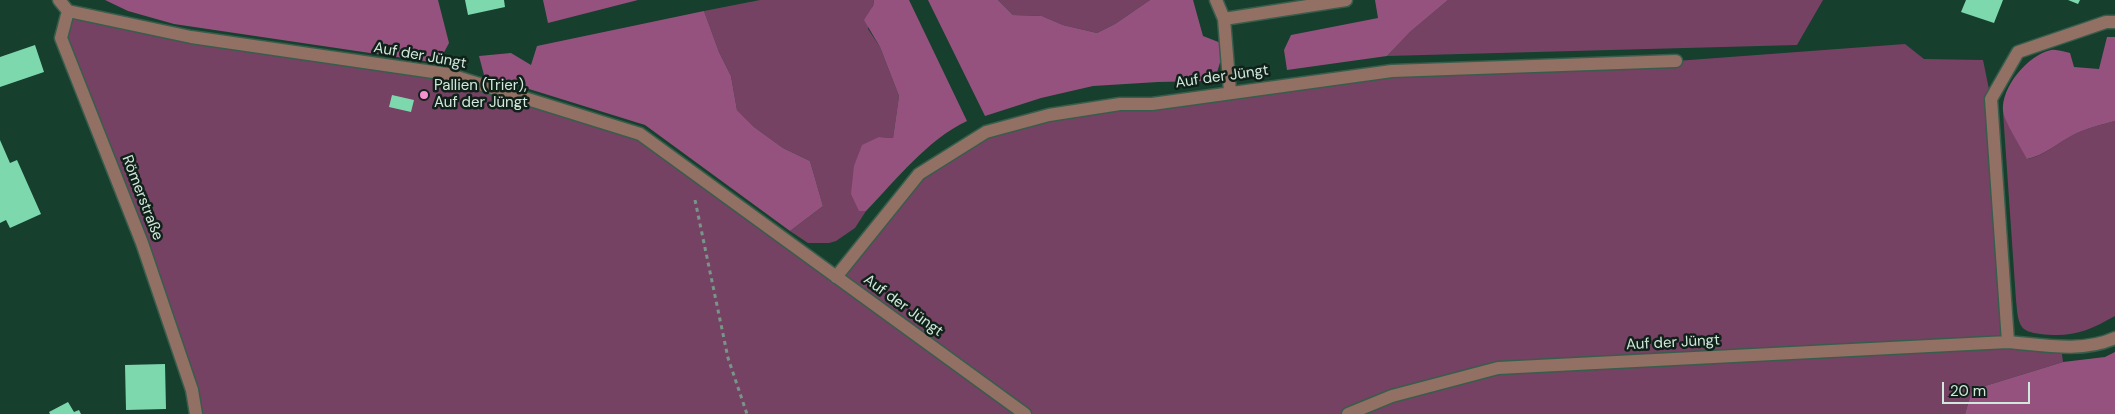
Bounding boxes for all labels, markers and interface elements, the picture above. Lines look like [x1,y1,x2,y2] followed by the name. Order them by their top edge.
[372,39,468,73] street label: Auf der Jüngt
[1174,62,1270,92] street label: Auf der Jüngt
[434,77,528,112] place label: Pallien (Trier), Auf der Jüngt
[418,89,430,101] marker: Pallien (Trier), Auf der Jüngt
[118,153,166,243] street label: Römerstraße
[860,271,946,341] street label: Auf der Jüngt
[1626,332,1720,354] street label: Auf der Jüngt
[1945,372,2032,404] scale bar
[1950,381,1986,401] text: 20 m

